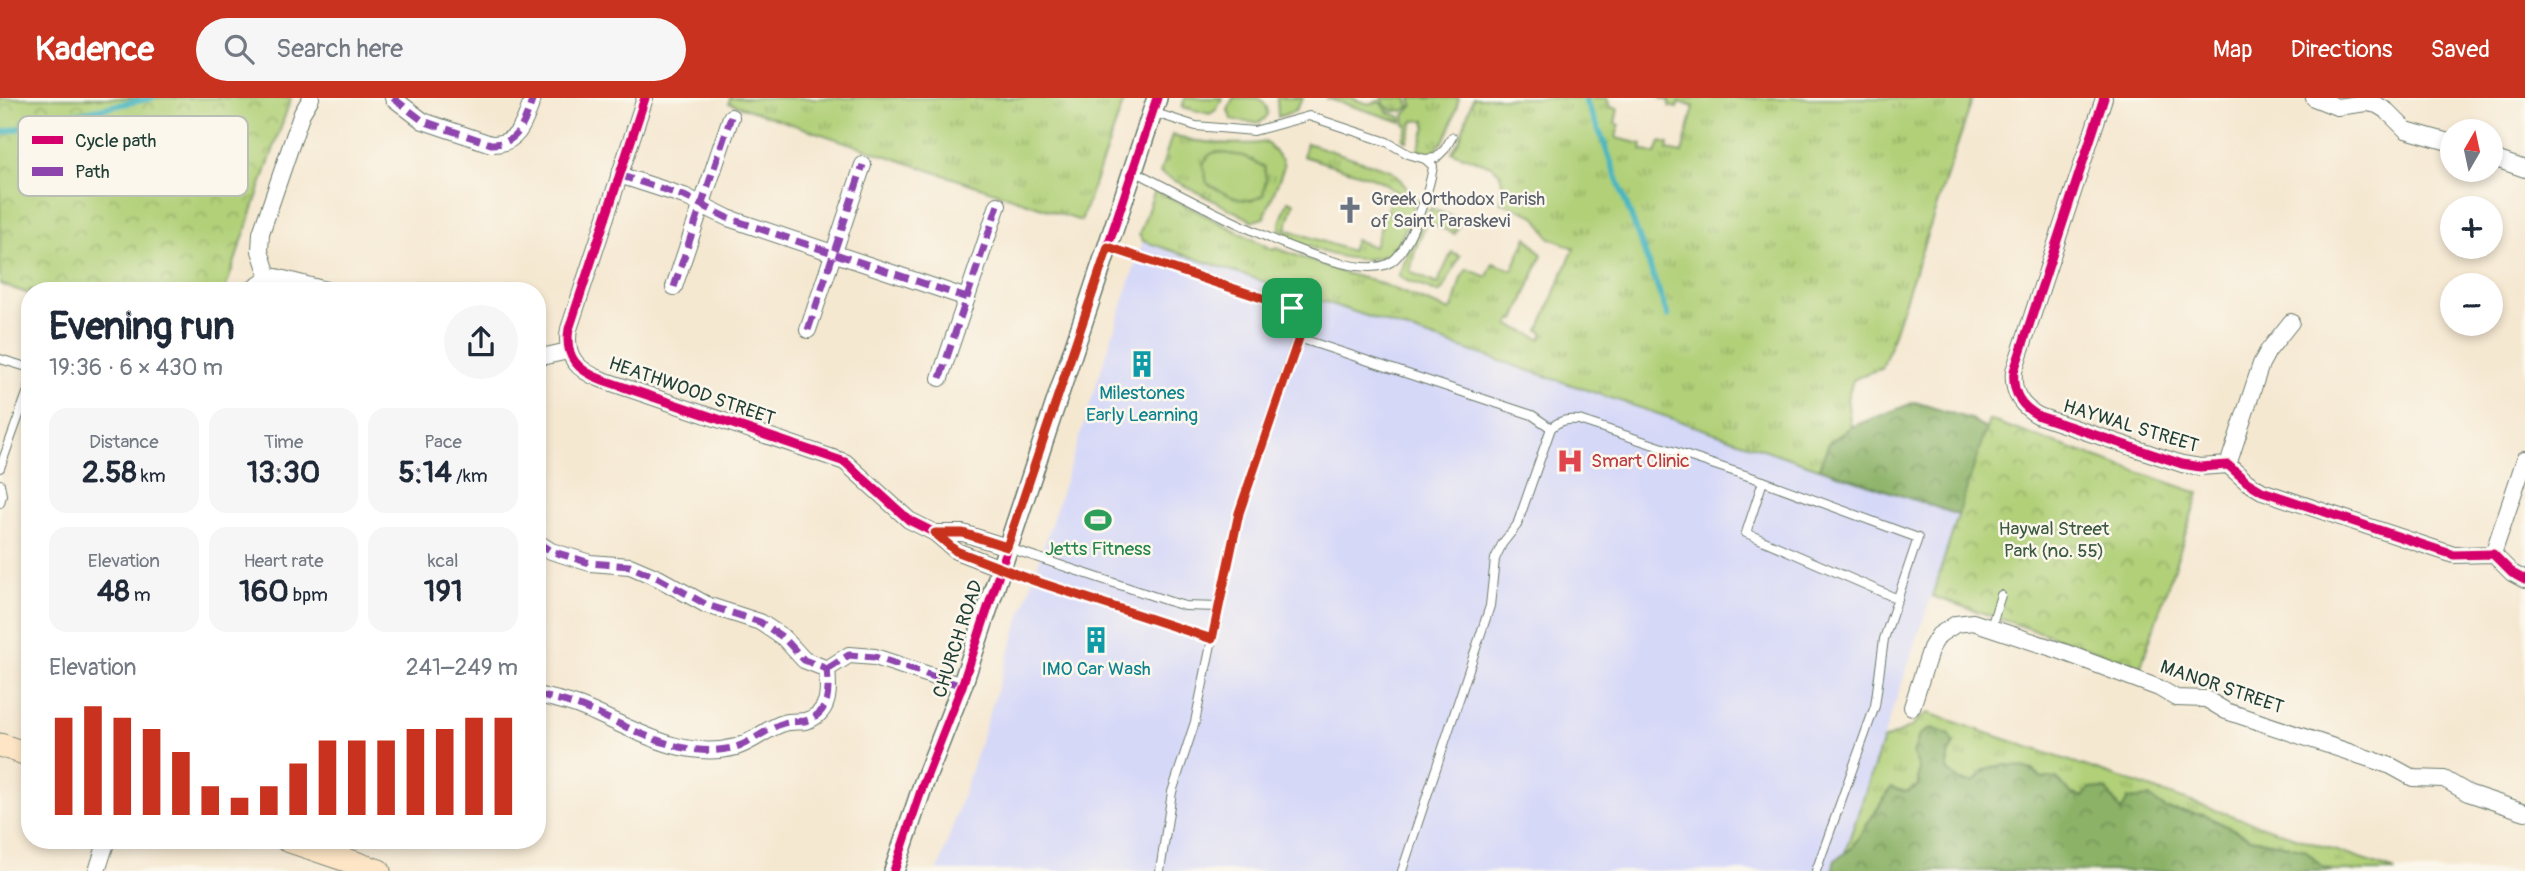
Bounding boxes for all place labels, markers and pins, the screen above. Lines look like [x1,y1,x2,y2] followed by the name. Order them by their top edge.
[1371,187,1545,233] place label: Greek Orthodox Parish of Saint Paraskevi
[1335,195,1365,225] church icon: Greek Orthodox Parish of Saint Paraskevi
[1262,278,1322,338] pin
[1127,349,1157,379] building icon: Milestones Early Learning
[1086,381,1198,427] place label: Milestones Early Learning
[1555,446,1585,476] hospital icon: Smart Clinic
[1591,449,1690,473] place label: Smart Clinic
[1083,505,1113,535] sports icon: Jetts Fitness
[1045,537,1151,561] place label: Jetts Fitness
[1081,625,1111,655] building icon: IMO Car Wash
[1041,657,1151,681] place label: IMO Car Wash

